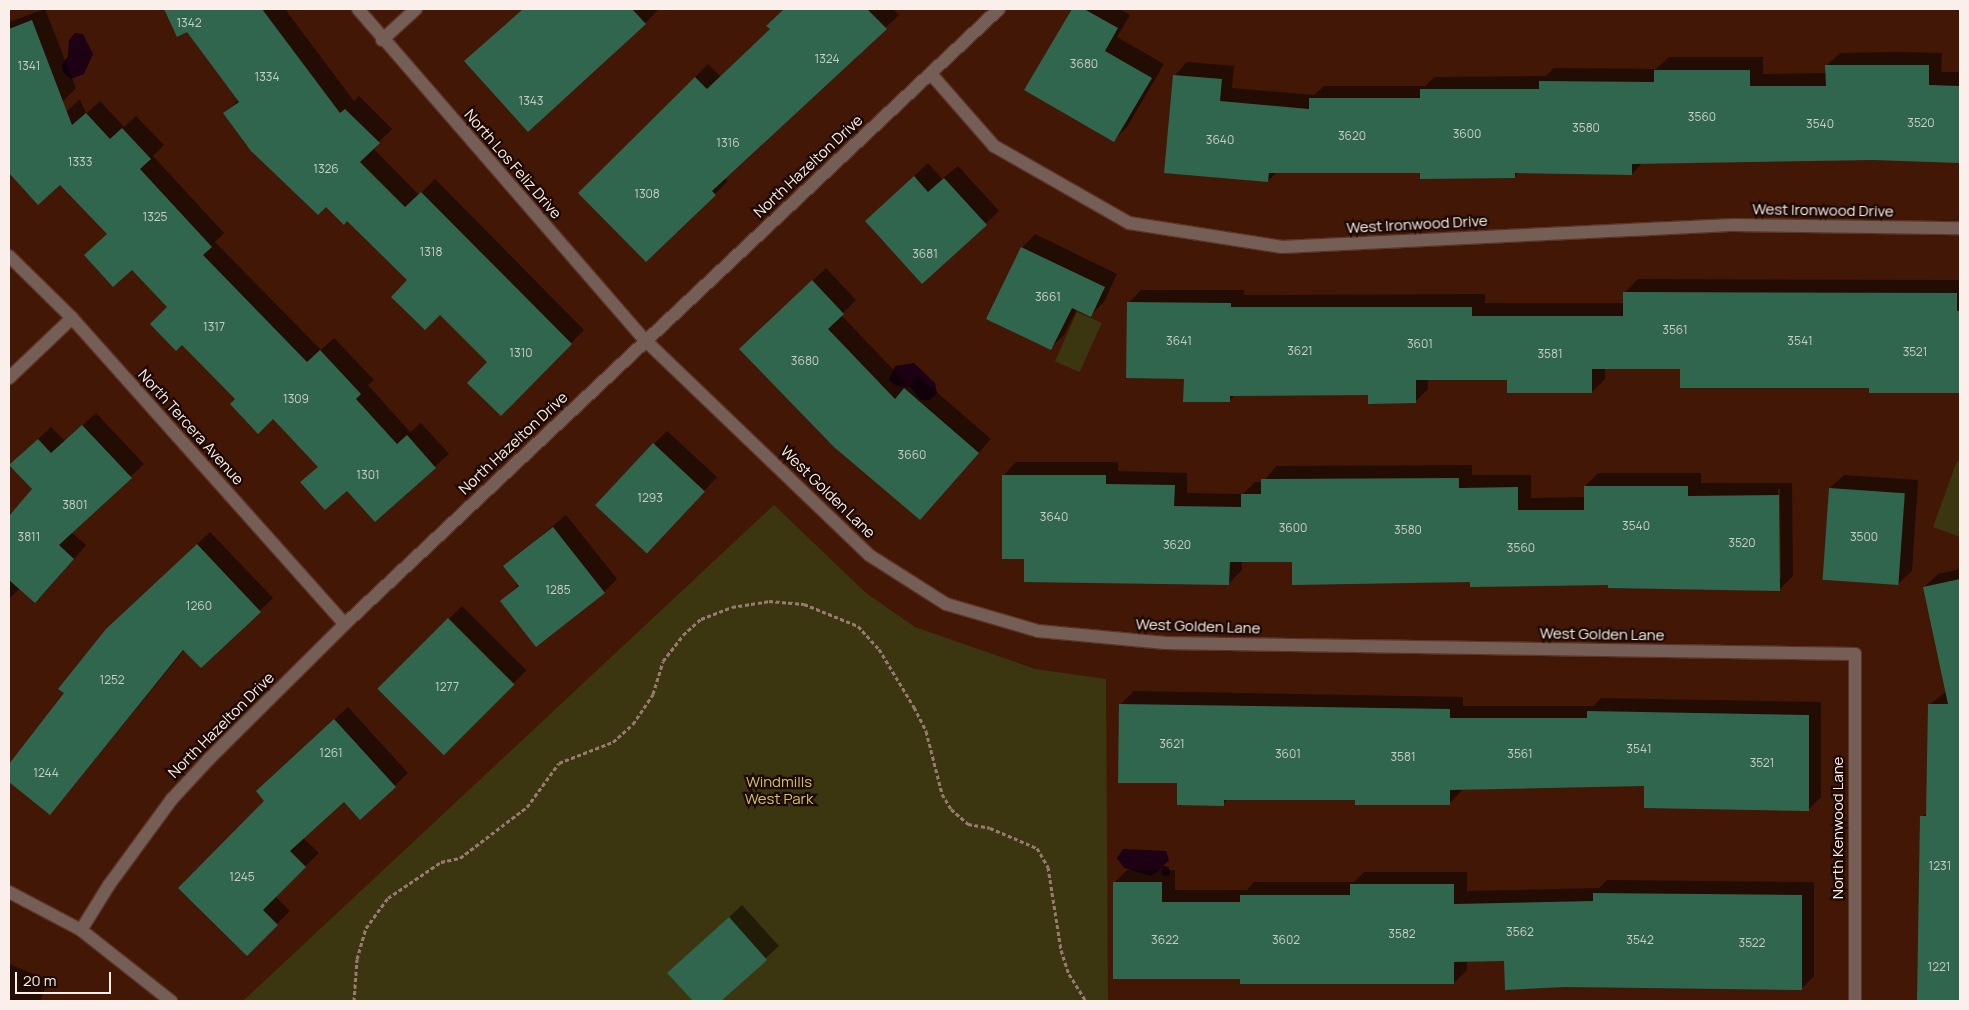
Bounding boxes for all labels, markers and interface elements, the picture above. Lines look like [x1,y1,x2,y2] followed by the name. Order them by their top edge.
[176,16,202,30] house number: 1342
[815,52,839,66] house number: 1324
[1070,57,1098,71] house number: 3680
[17,59,41,73] house number: 1341
[254,70,280,84] house number: 1334
[518,94,544,108] house number: 1343
[461,106,565,222] street label: North Los Feliz Drive
[1688,110,1716,124] house number: 3560
[750,111,866,221] street label: North Hazelton Drive
[1907,116,1935,130] house number: 3520
[1806,117,1834,131] house number: 3540
[1572,121,1600,135] house number: 3580
[1453,127,1481,141] house number: 3600
[1338,129,1366,143] house number: 3620
[1206,133,1234,147] house number: 3640
[716,136,740,150] house number: 1316
[68,155,92,169] house number: 1333
[313,162,339,176] house number: 1326
[634,187,660,201] house number: 1308
[1752,200,1894,220] street label: West Ironwood Drive
[142,210,168,224] house number: 1325
[1346,211,1488,237] street label: West Ironwood Drive
[420,245,442,259] house number: 1318
[912,247,938,261] house number: 3681
[1035,290,1061,304] house number: 3661
[203,320,225,334] house number: 1317
[1662,323,1688,337] house number: 3561
[1166,334,1192,348] house number: 3641
[1787,334,1813,348] house number: 3541
[1407,337,1433,351] house number: 3601
[1287,344,1313,358] house number: 3621
[1903,345,1927,359] house number: 3521
[509,346,533,360] house number: 1310
[1537,347,1563,361] house number: 3581
[791,354,819,368] house number: 3680
[135,366,247,488] street label: North Tercera Avenue
[455,388,571,498] street label: North Hazelton Drive
[283,392,309,406] house number: 1309
[777,442,879,542] street label: West Golden Lane
[898,448,926,462] house number: 3660
[356,468,380,482] house number: 1301
[637,491,663,505] house number: 1293
[62,498,88,512] house number: 3801
[1040,510,1068,524] house number: 3640
[1622,519,1650,533] house number: 3540
[1279,521,1307,535] house number: 3600
[1394,523,1422,537] house number: 3580
[18,530,40,544] house number: 3811
[1850,530,1878,544] house number: 3500
[1728,536,1756,550] house number: 3520
[1163,538,1191,552] house number: 3620
[1507,541,1535,555] house number: 3560
[545,583,571,597] house number: 1285
[186,599,212,613] house number: 1260
[1135,615,1261,637] street label: West Golden Lane
[1540,624,1664,644] street label: West Golden Lane
[164,668,278,782] street label: North Hazelton Drive
[100,673,124,687] house number: 1252
[435,680,459,694] house number: 1277
[1159,737,1185,751] house number: 3621
[1626,742,1652,756] house number: 3541
[319,746,343,760] house number: 1261
[1275,747,1301,761] house number: 3601
[1507,747,1533,761] house number: 3561
[1390,750,1416,764] house number: 3581
[1750,756,1774,770] house number: 3521
[1829,757,1847,899] street label: North Kenwood Lane
[33,766,59,780] house number: 1244
[745,772,813,807] park label: Windmills West Park
[1929,859,1951,873] house number: 1231
[229,870,255,884] house number: 1245
[1506,925,1534,939] house number: 3562
[1388,927,1416,941] house number: 3582
[1151,933,1179,947] house number: 3622
[1272,933,1300,947] house number: 3602
[1626,933,1654,947] house number: 3542
[1739,936,1765,950] house number: 3522
[1927,960,1951,974] house number: 1221
[18,962,114,994] scale bar
[23,970,56,991] text: 20 m

